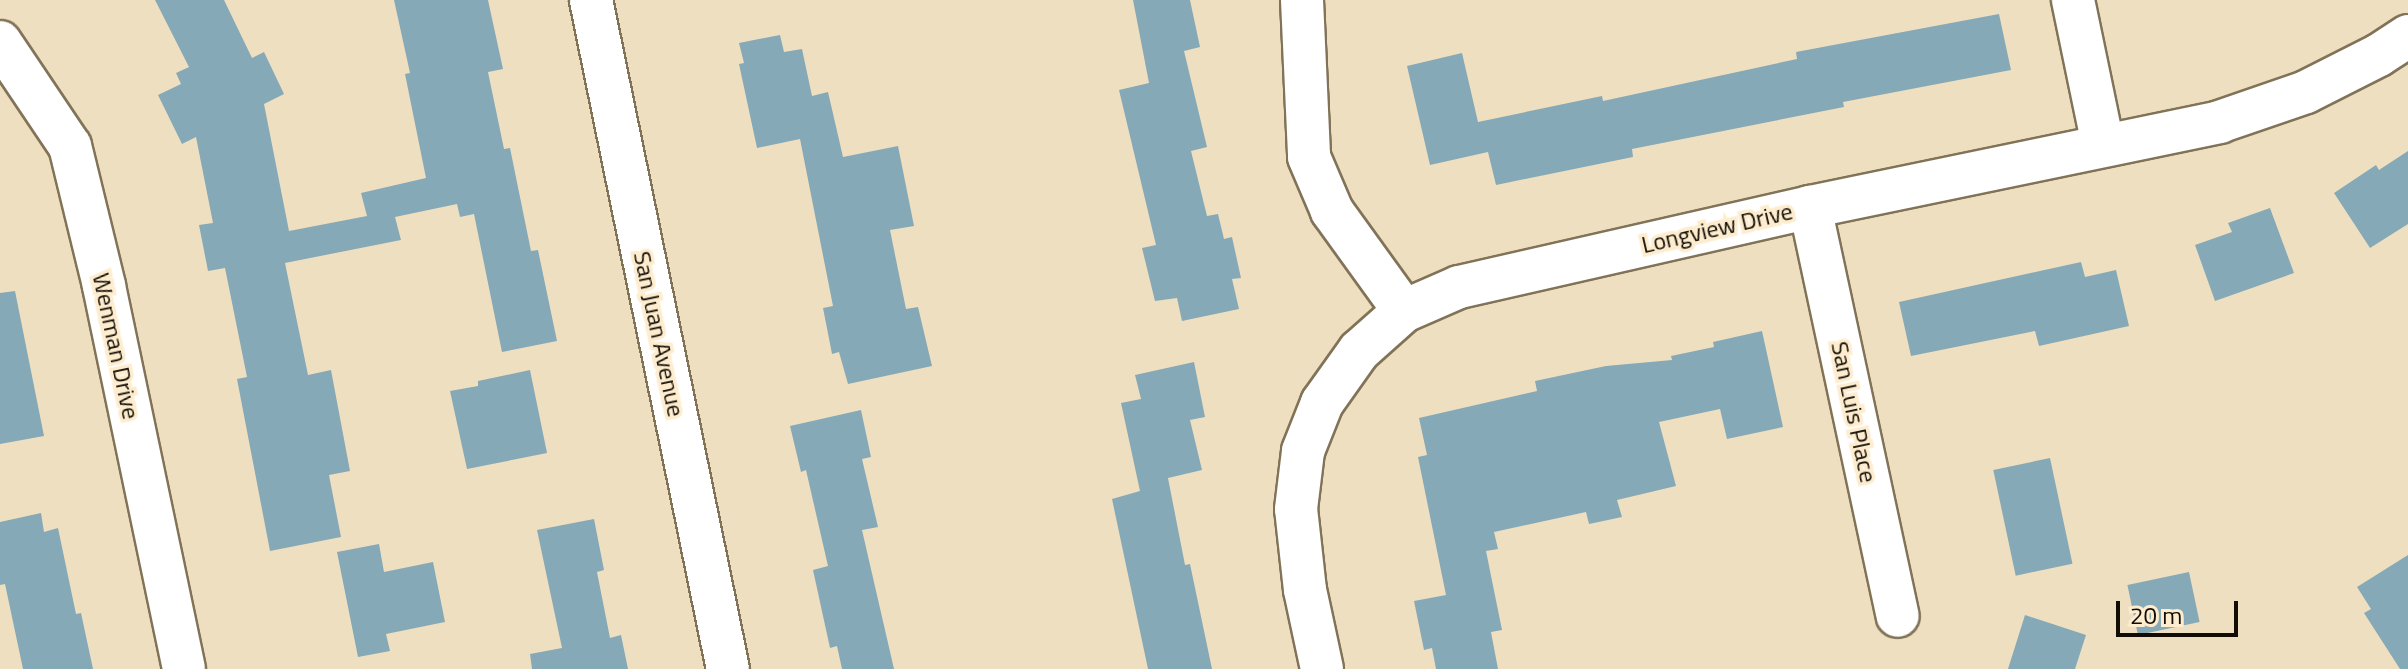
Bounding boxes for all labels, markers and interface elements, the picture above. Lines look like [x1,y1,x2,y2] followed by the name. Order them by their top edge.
[1639,197,1795,259] street label: Longview Drive
[627,249,691,419] street label: San Juan Avenue
[86,270,146,422] street label: Wenman Drive
[1825,339,1883,485] street label: San Luis Place
[2120,585,2242,635] scale bar
[2130,597,2182,633] text: 20 m

